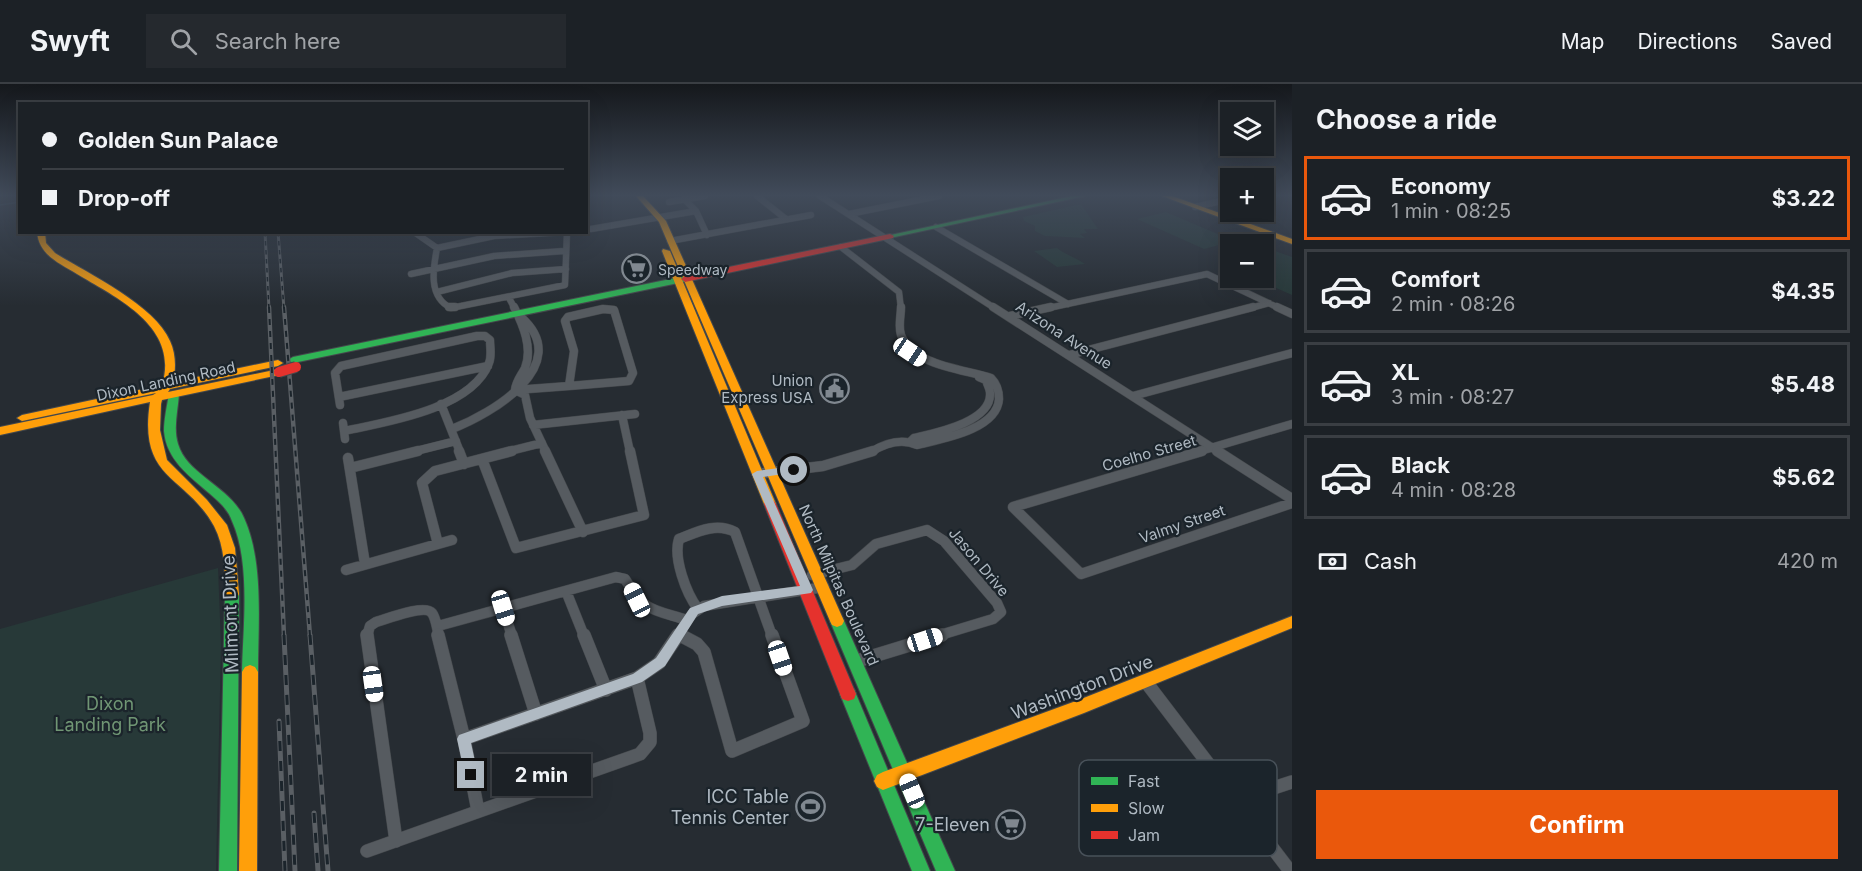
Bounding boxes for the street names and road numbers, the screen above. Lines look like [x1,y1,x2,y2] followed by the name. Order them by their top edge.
[1012,297,1116,373] street label: Arizona Avenue
[95,357,237,405] street label: Dixon Landing Road
[1100,431,1198,475] street label: Coelho Street
[1137,500,1228,548] street label: Valmy Street
[795,501,883,669] street label: North Milpitas Boulevard
[945,524,1013,600] street label: Jason Drive
[217,555,243,673] street label: Milmont Drive
[1008,650,1156,724] street label: Washington Drive

